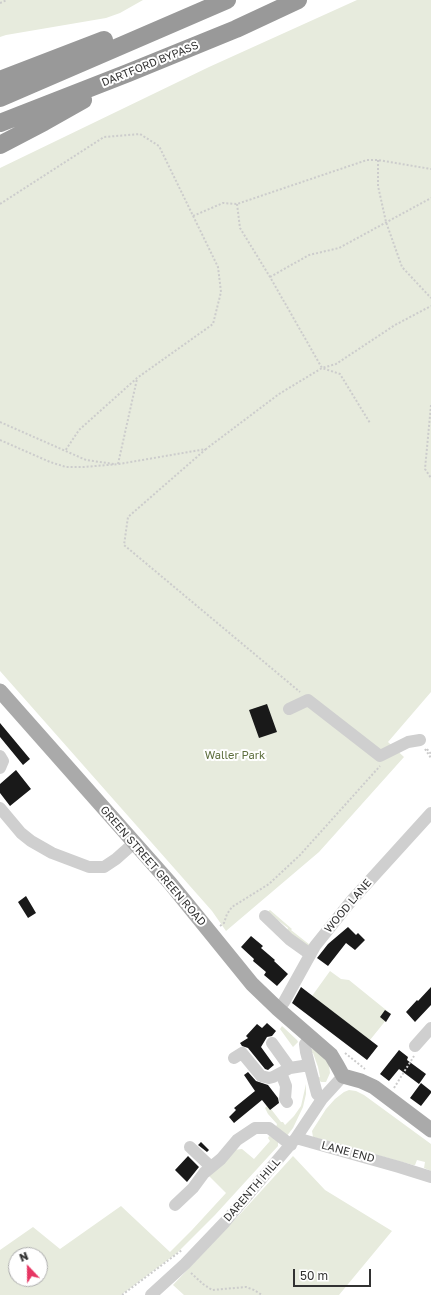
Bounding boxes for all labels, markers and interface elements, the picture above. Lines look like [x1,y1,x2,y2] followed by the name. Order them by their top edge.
[100,39,200,89] street label: DARTFORD BYPASS
[205,749,265,763] park label: Waller Park
[97,803,209,929] street label: GREEN STREET GREEN ROAD
[322,876,374,936] street label: WOOD LANE
[320,1139,376,1165] street label: LANE END
[221,1156,283,1224] street label: DARENTH HILL
[8,1247,48,1287] north arrow
[17,1249,30,1264] text: N
[295,1261,373,1287] scale bar
[300,1268,328,1283] text: 50 m

